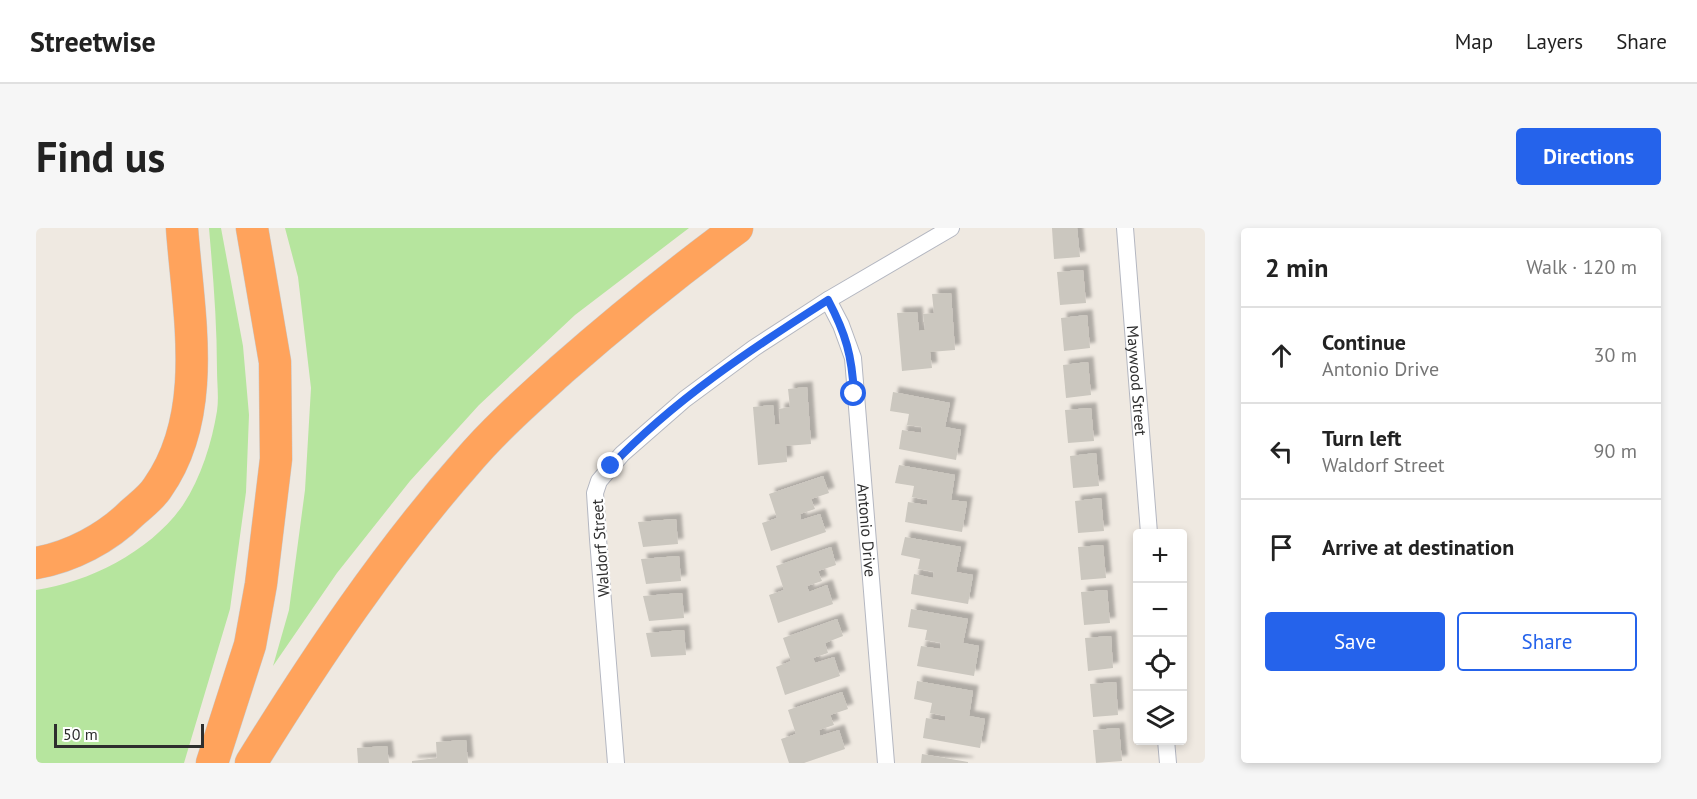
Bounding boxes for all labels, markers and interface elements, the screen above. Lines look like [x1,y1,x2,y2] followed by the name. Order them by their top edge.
[30,23,156,60] text: Streetwise
[1455,28,1493,55] text: Map
[1526,28,1583,55] text: Layers
[1616,28,1667,55] text: Share
[1516,128,1661,185] button: Directions
[36,129,165,184] text: Find us
[1265,251,1328,284] text: 2 min
[1526,254,1637,280] text: Walk · 120 m
[1123,325,1151,437] street label: Maywood Street
[1322,328,1406,356] text: Continue
[1265,339,1298,372] icon: ahead
[1594,342,1637,368] text: 30 m
[1322,356,1439,382] text: Antonio Drive
[840,380,866,406] route start
[1322,424,1402,452] text: Turn left
[1265,435,1298,468] icon: left
[1594,438,1637,464] text: 90 m
[597,452,623,478] route end
[1322,452,1445,478] text: Waldorf Street
[853,483,881,578] street label: Antonio Drive
[587,498,613,598] street label: Waldorf Street
[1133,529,1187,745] map controls
[1133,529,1187,583] button: +
[1265,531,1298,564] icon: arrive
[1322,533,1514,561] text: Arrive at destination
[1133,583,1187,637] button: −
[1265,612,1445,671] button: Save
[1457,612,1637,671] button: Share
[1133,637,1187,691] button: locate
[1133,691,1187,745] button: layers
[54,721,204,748] scale bar
[63,724,98,744] text: 50 m

